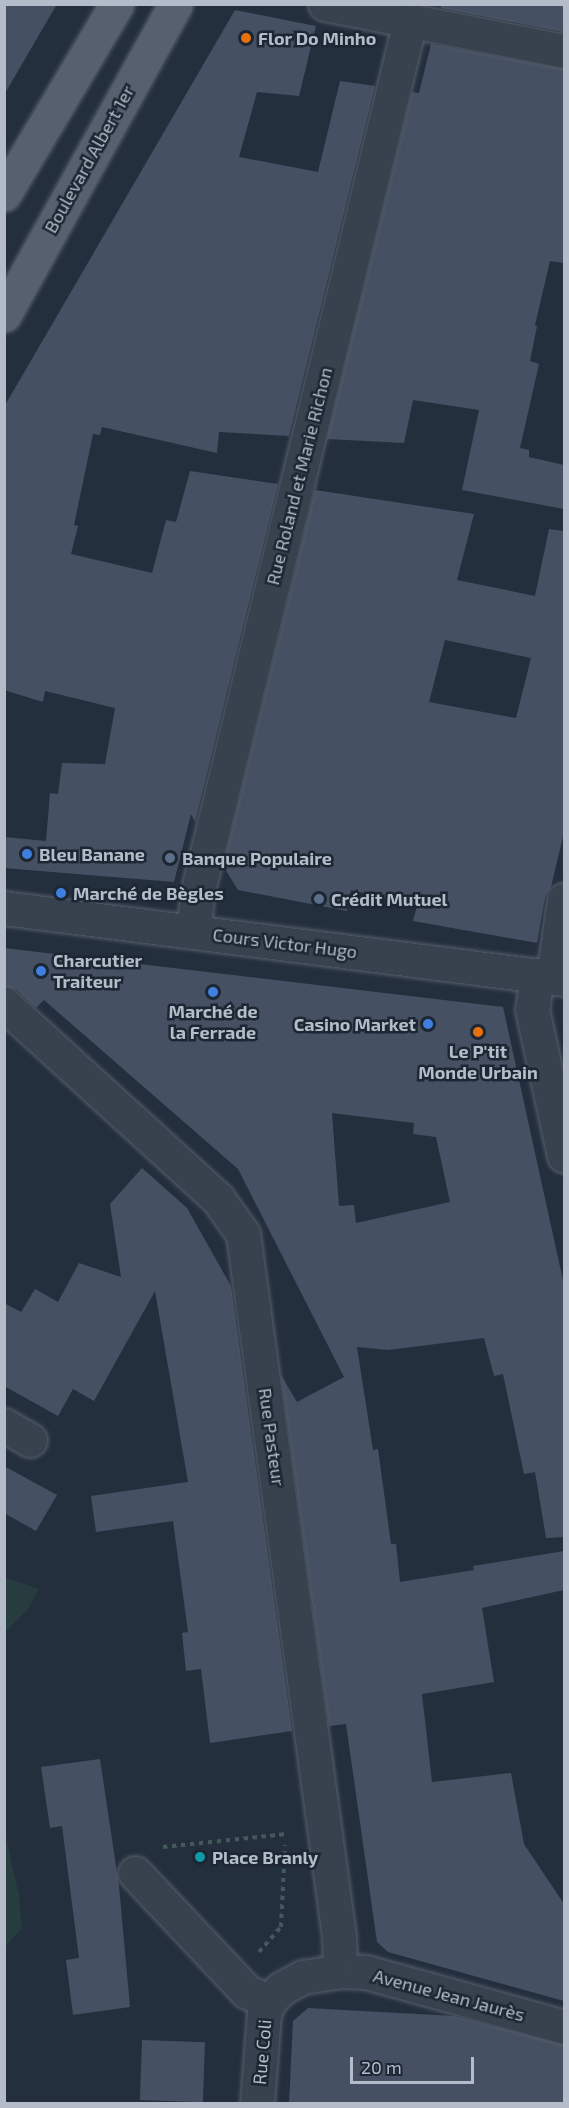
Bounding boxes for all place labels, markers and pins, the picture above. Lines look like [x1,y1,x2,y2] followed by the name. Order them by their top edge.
[258,27,377,49] place label: Flor Do Minho
[239,31,253,45] marker: Flor Do Minho
[39,843,145,865] place label: Bleu Banane
[20,847,34,861] marker: Bleu Banane
[182,847,332,869] place label: Banque Populaire
[163,851,177,865] marker: Banque Populaire
[73,882,224,904] place label: Marché de Bègles
[54,886,68,900] marker: Marché de Bègles
[331,888,448,910] place label: Crédit Mutuel
[312,892,326,906] marker: Crédit Mutuel
[53,950,142,992] place label: Charcutier Traiteur
[34,964,48,978] marker: Charcutier Traiteur
[206,985,220,999] marker: Marché de la Ferrade
[168,1001,258,1044] place label: Marché de la Ferrade
[294,1013,416,1035] place label: Casino Market
[421,1017,435,1031] marker: Casino Market
[471,1025,485,1039] marker: Le P'tit Monde Urbain
[418,1041,538,1084] place label: Le P'tit Monde Urbain
[212,1846,318,1868] place label: Place Branly
[193,1850,207,1864] marker: Place Branly

